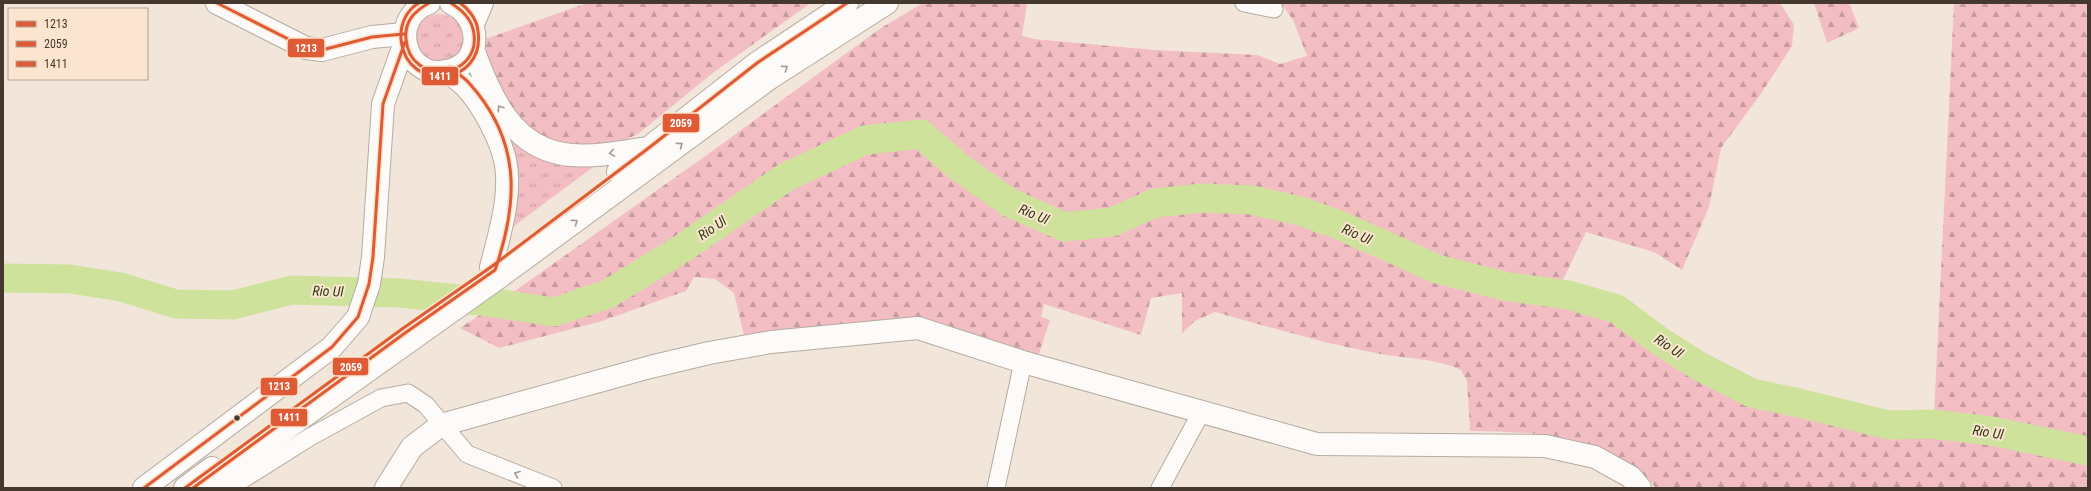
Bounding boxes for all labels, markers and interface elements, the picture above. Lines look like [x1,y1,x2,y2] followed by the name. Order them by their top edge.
[8,8,148,80] legend
[44,17,68,31] text: 1213
[44,37,68,51] text: 2059
[287,38,325,58] line badge: 1213
[295,42,318,55] text: 1213
[44,57,68,71] text: 1411
[421,66,459,86] line badge: 1411
[780,66,787,73] one-way arrow
[429,70,451,83] text: 1411
[497,105,504,112] one-way arrow
[662,113,700,133] line badge: 2059
[670,117,692,130] text: 2059
[675,143,682,150] one-way arrow
[609,148,615,157] one-way arrow
[1017,201,1052,228] water label: Rio Ul
[695,212,730,243] water label: Rio Ul
[571,219,578,227] one-way arrow
[1340,220,1375,248] water label: Rio Ul
[312,282,345,300] water label: Rio Ul
[1652,331,1687,362] water label: Rio Ul
[332,357,369,376] line badge: 2059
[340,361,362,374] text: 2059
[260,377,298,396] line badge: 1213
[268,380,291,393] text: 1213
[270,408,308,427] line badge: 1411
[278,411,300,424] text: 1411
[232,413,242,423] unlabelled marker
[1971,422,2005,442] water label: Rio Ul
[513,470,520,478] one-way arrow

